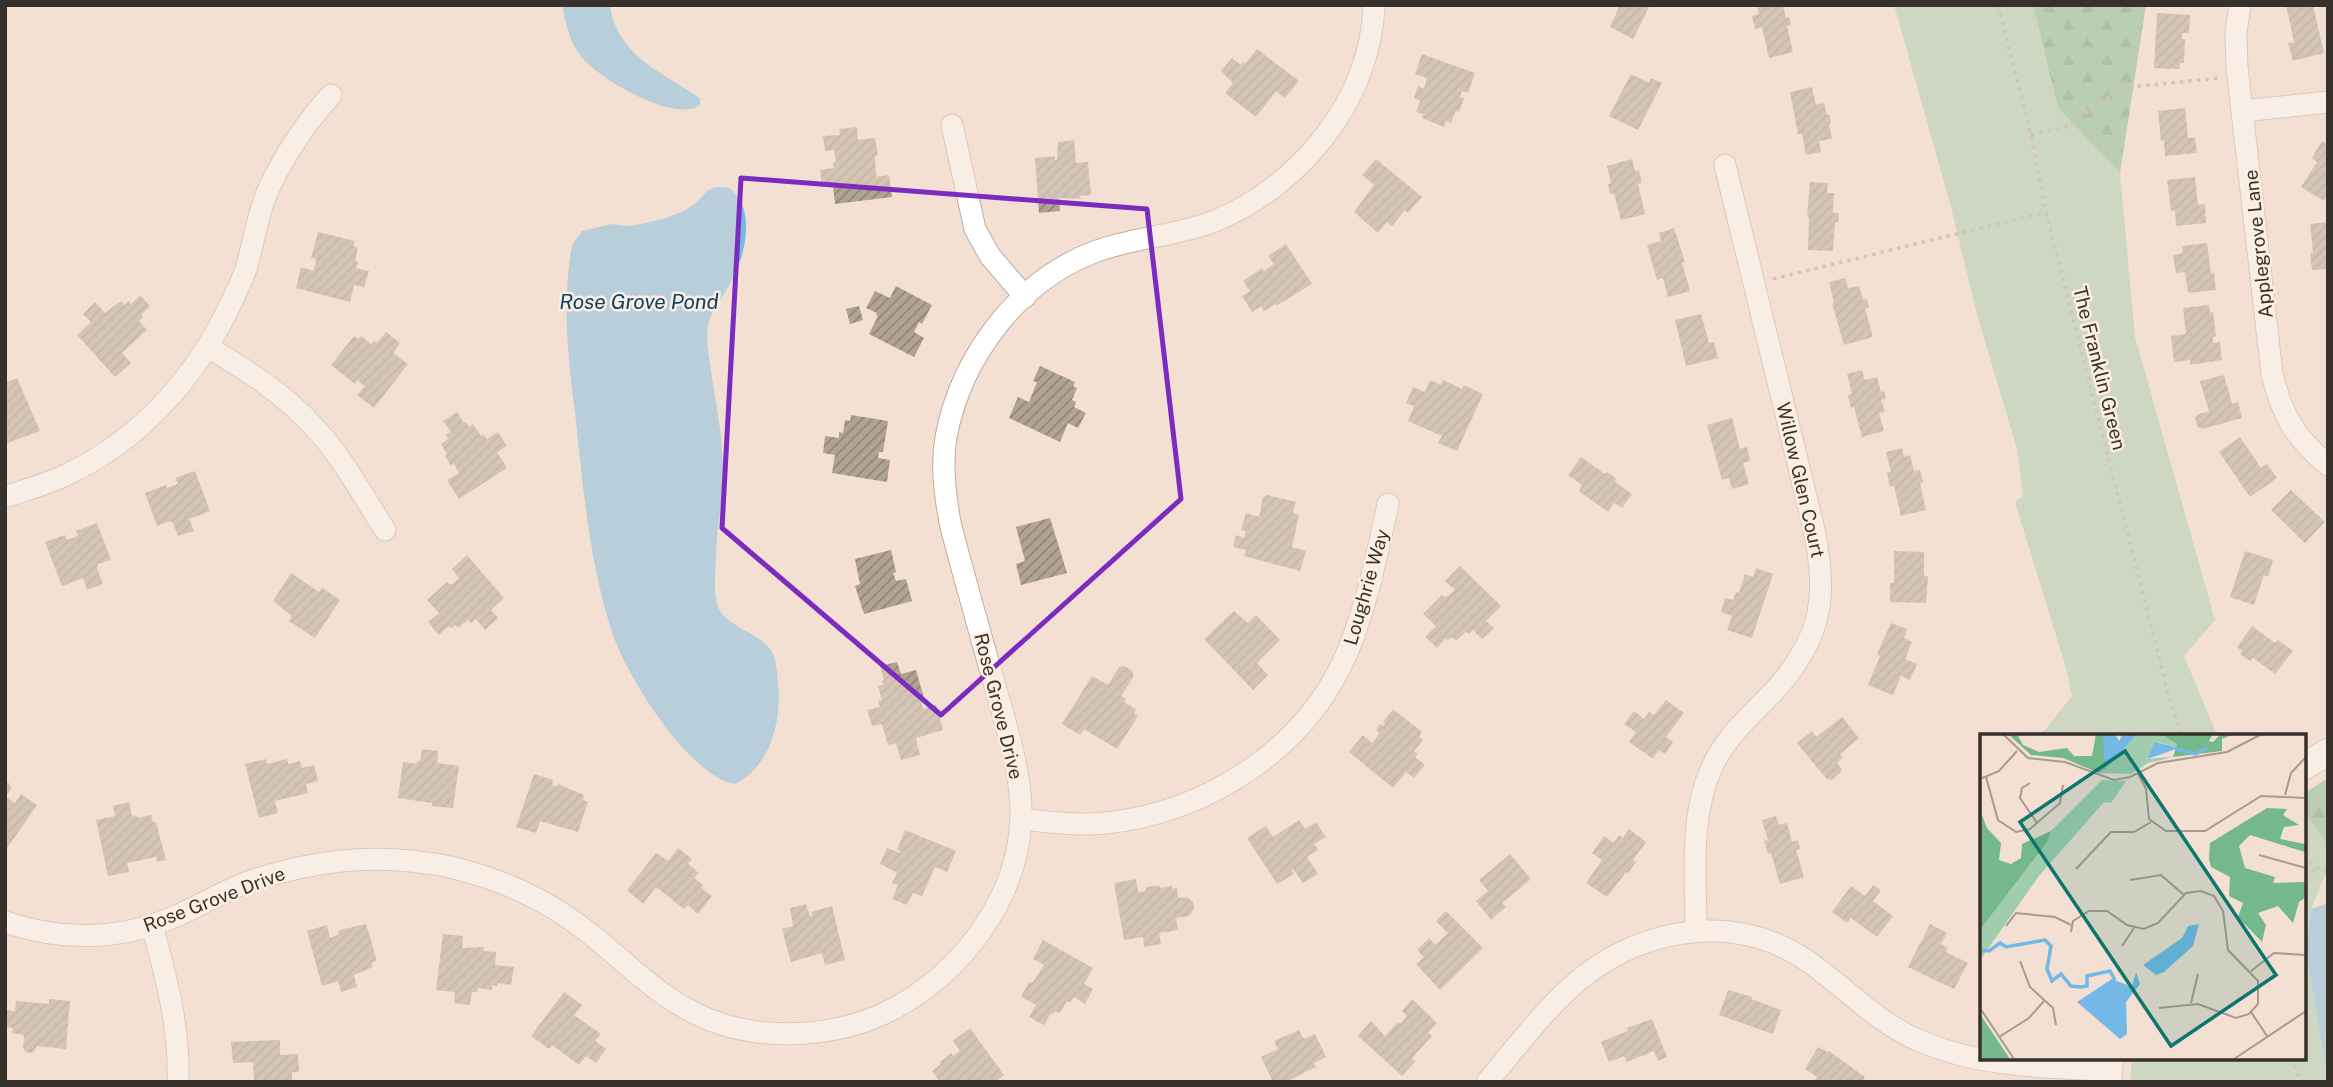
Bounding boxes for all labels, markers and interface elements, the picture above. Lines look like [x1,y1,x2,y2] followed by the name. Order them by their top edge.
[2239,169,2277,319] street label: Applegrove Lane
[2069,284,2131,452] street label: The Franklin Green
[559,289,719,314] water label: Rose Grove Pond
[1772,400,1830,560] street label: Willow Glen Court
[1339,526,1393,648] street label: Loughrie Way
[970,631,1028,781] street label: Rose Grove Drive
[1980,734,2305,1059] inset map
[140,862,288,936] street label: Rose Grove Drive

